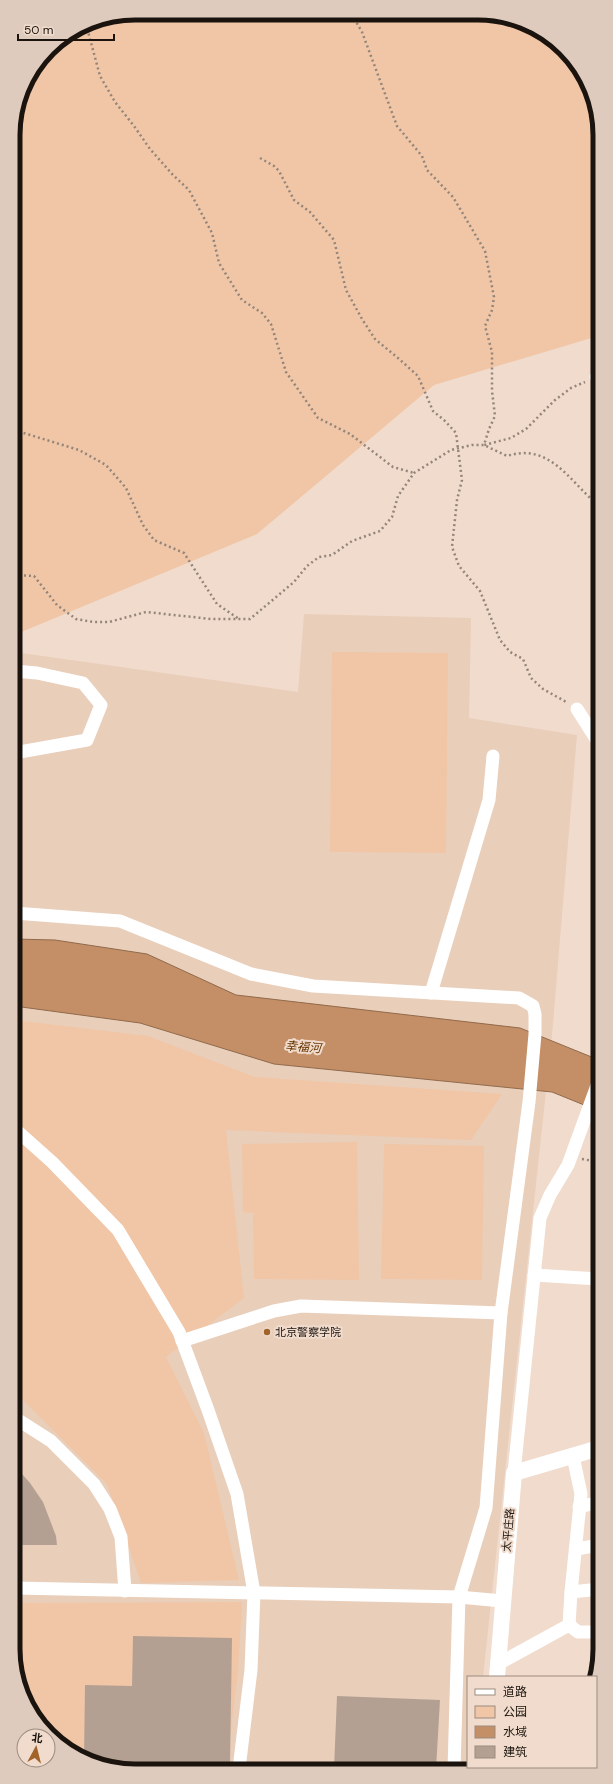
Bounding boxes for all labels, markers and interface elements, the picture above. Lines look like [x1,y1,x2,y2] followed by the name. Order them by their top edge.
[18,16,114,42] scale bar
[24,22,53,38] text: 50 m
[284,1037,324,1057] water label: 幸福河
[275,1325,341,1339] place label: 北京警察学院
[262,1327,272,1337] marker: 北京警察学院
[499,1507,517,1553] street label: 太平庄路
[467,1676,597,1768] legend
[503,1684,527,1700] text: 道路
[503,1704,527,1720] text: 公园
[503,1724,527,1740] text: 水域
[16,1728,56,1768] north arrow
[31,1730,44,1746] text: 北
[503,1744,527,1760] text: 建筑

